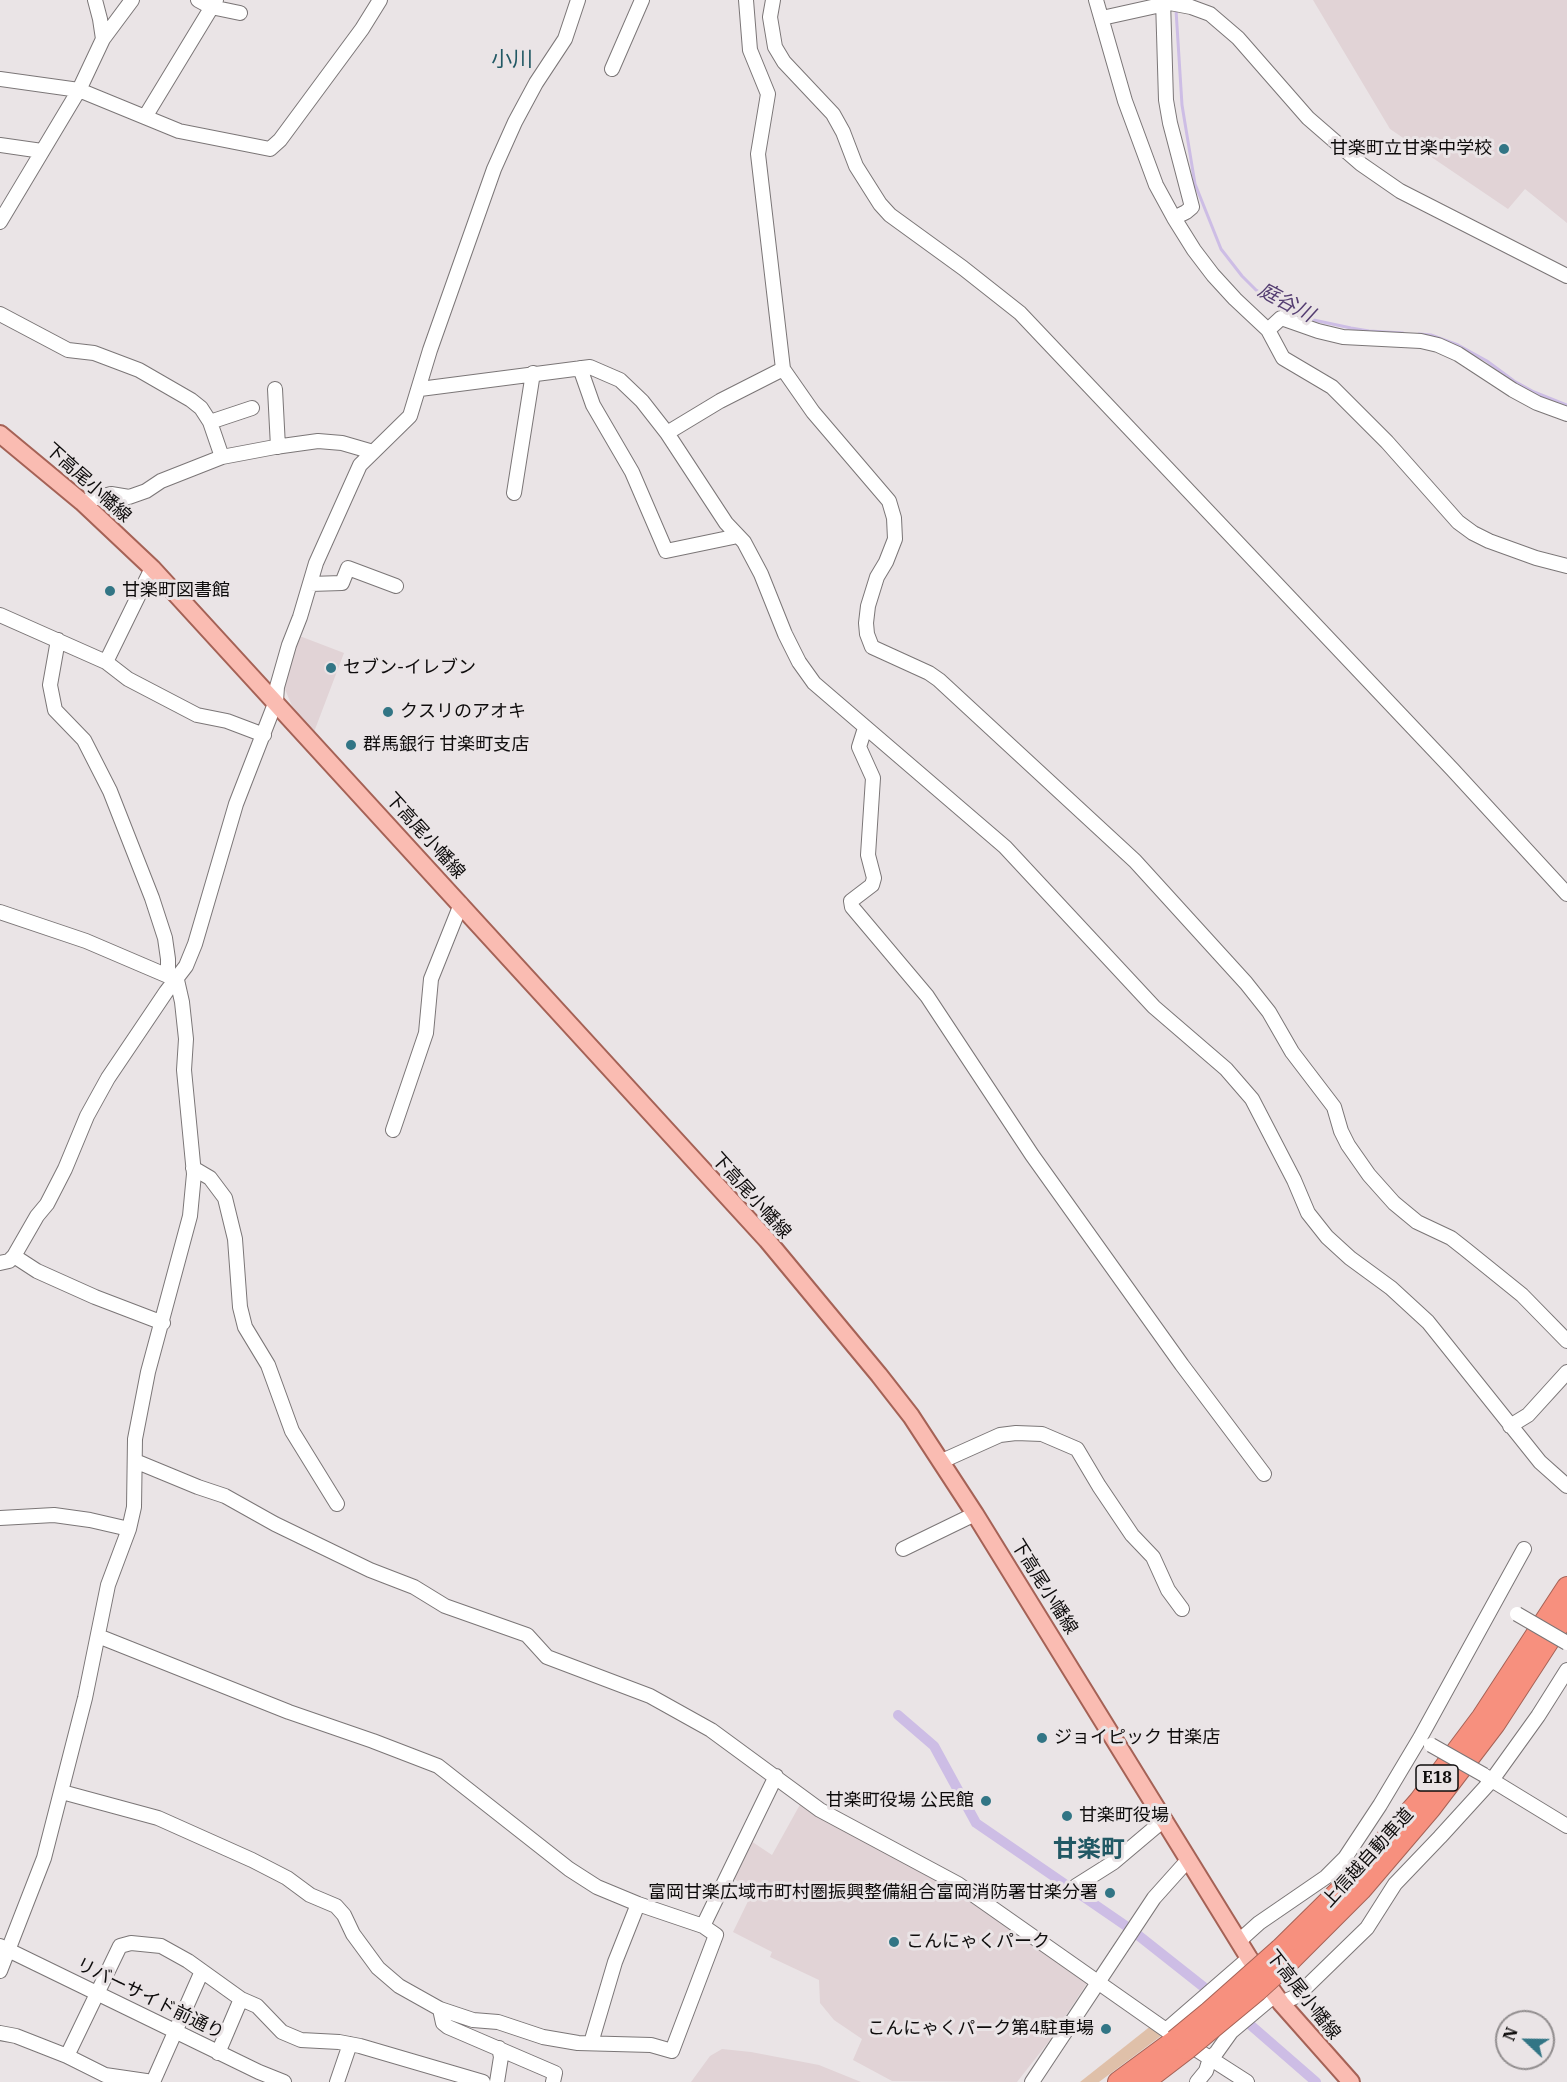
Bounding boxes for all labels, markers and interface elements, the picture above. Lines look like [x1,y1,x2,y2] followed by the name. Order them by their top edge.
[491,47,533,73] district label: 小川
[1330,138,1492,160] place label: 甘楽町立甘楽中学校
[1497,142,1511,156] marker: 甘楽町立甘楽中学校
[1254,278,1318,328] water label: 庭谷川
[41,439,135,527] street label: 下高尾小幡線
[122,580,230,602] place label: 甘楽町図書館
[103,584,117,598] marker: 甘楽町図書館
[343,657,476,679] place label: セブン-イレブン
[324,661,338,675] marker: セブン-イレブン
[400,701,526,723] place label: クスリのアオキ
[381,705,395,719] marker: クスリのアオキ
[363,734,529,756] place label: 群馬銀行 甘楽町支店
[344,738,358,752] marker: 群馬銀行 甘楽町支店
[381,789,469,883] street label: 下高尾小幡線
[707,1149,795,1243] street label: 下高尾小幡線
[1006,1535,1082,1639] street label: 下高尾小幡線
[1054,1727,1220,1749] place label: ジョイピック 甘楽店
[1035,1731,1049,1745] marker: ジョイピック 甘楽店
[1416,1765,1458,1791] road number: E18
[826,1790,974,1812] place label: 甘楽町役場 公民館
[979,1794,993,1808] marker: 甘楽町役場 公民館
[1318,1804,1418,1912] street label: 上信越自動車道
[1079,1805,1169,1827] place label: 甘楽町役場
[1060,1809,1074,1823] marker: 甘楽町役場
[1053,1836,1125,1864] district label: 甘楽町
[648,1882,1098,1904] place label: 富岡甘楽広域市町村圏振興整備組合富岡消防署甘楽分署
[1103,1886,1117,1900] marker: 富岡甘楽広域市町村圏振興整備組合富岡消防署甘楽分署
[906,1931,1050,1953] place label: こんにゃくパーク
[887,1935,901,1949] marker: こんにゃくパーク
[1261,1946,1345,2044] street label: 下高尾小幡線
[72,1954,228,2044] street label: リバーサイド前通り
[1495,2010,1555,2070] north arrow
[867,2018,1094,2040] place label: こんにゃくパーク第4駐車場
[1099,2022,1113,2036] marker: こんにゃくパーク第4駐車場
[1499,2024,1522,2044] text: N

